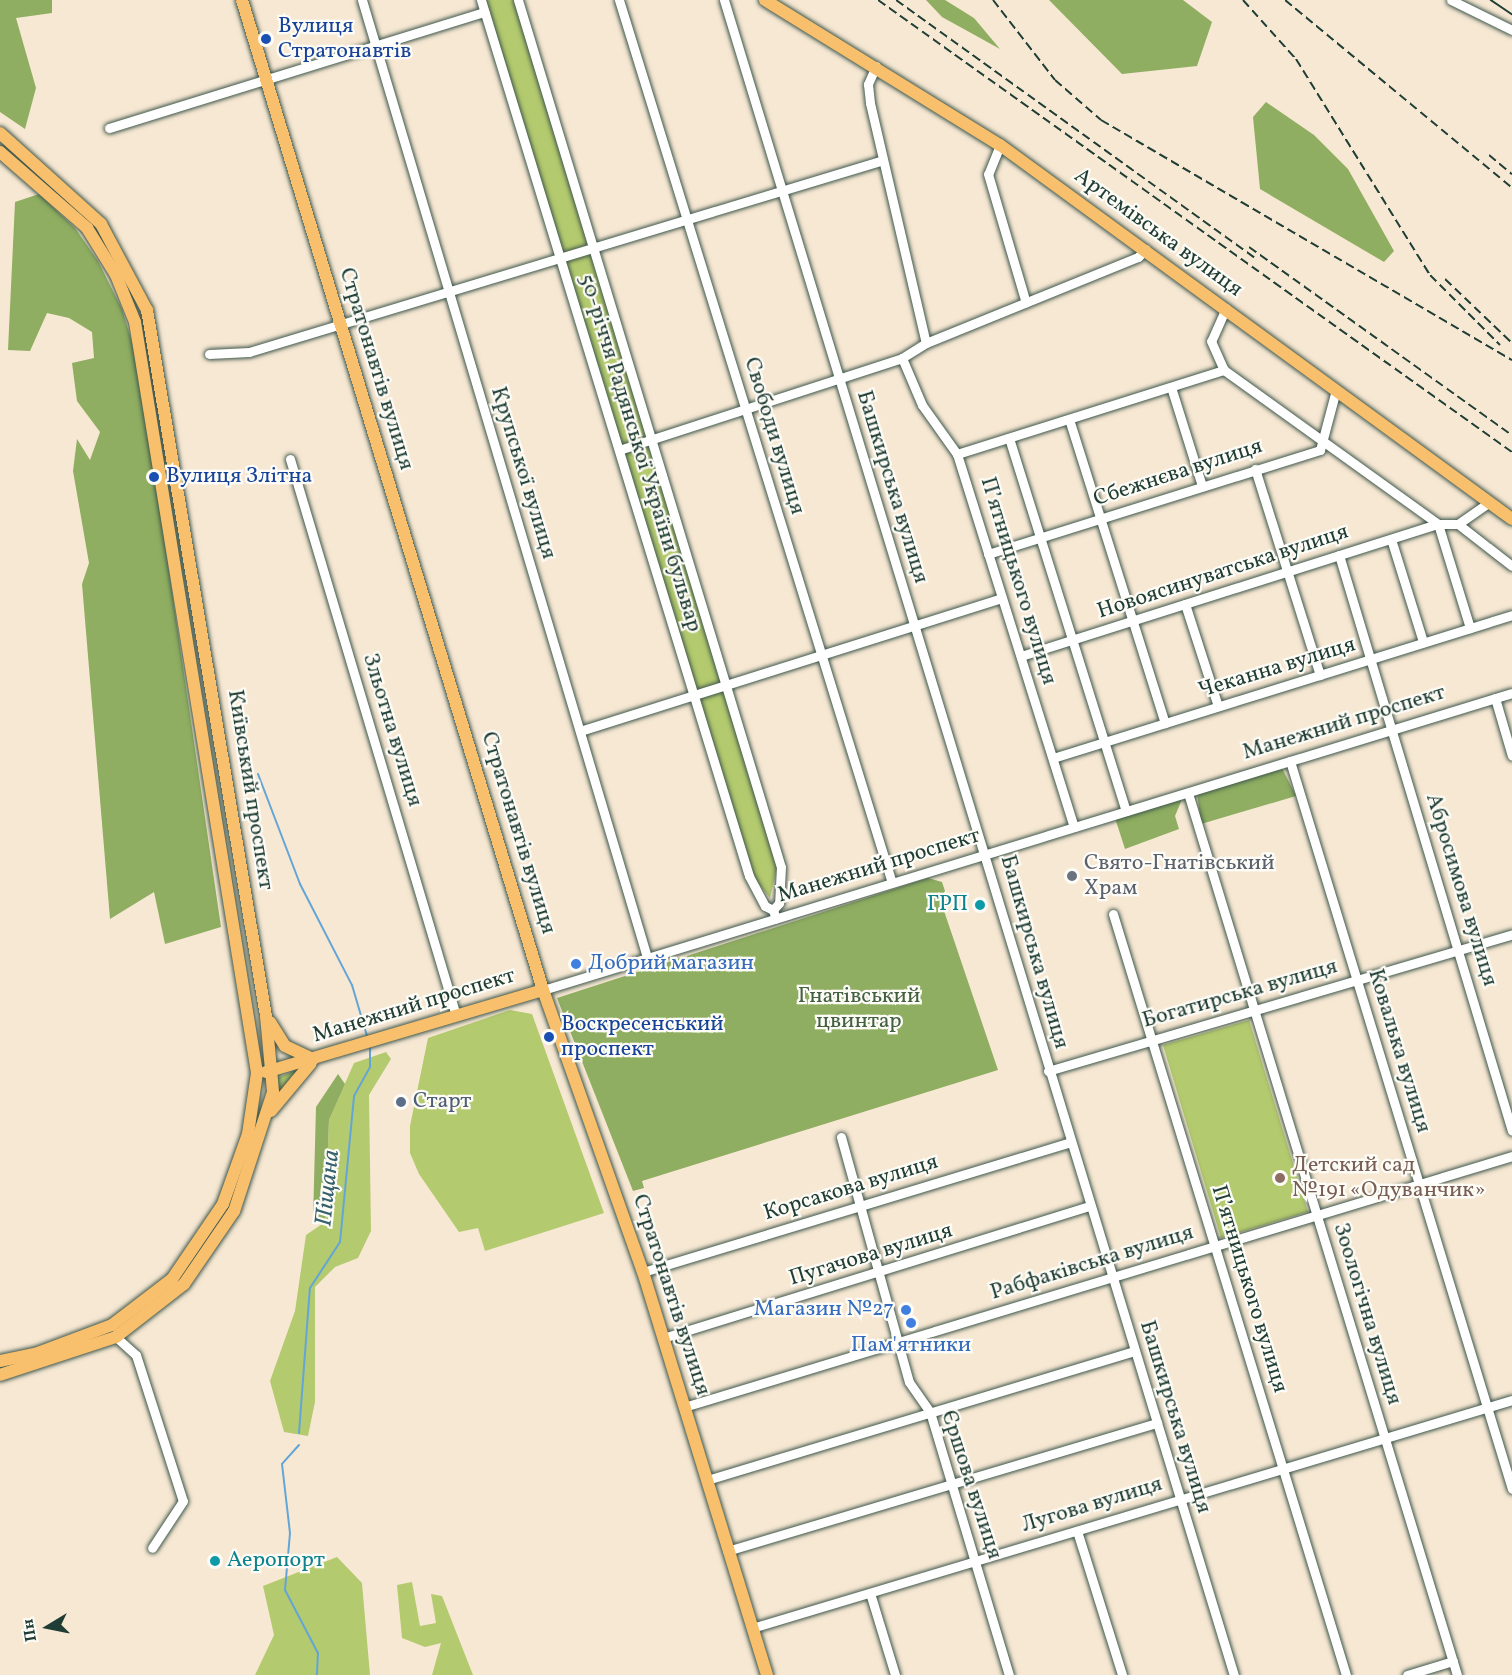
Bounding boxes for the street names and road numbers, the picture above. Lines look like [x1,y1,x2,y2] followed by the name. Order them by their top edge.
[1069,163,1247,303] street label: Артемівська вулиця
[333,265,419,473] street label: Стратонавтів вулиця
[573,271,707,635] street label: 50-річчя Радянської України бульвар
[738,354,810,518] street label: Свободи вулиця
[484,384,562,562] street label: Крупської вулиця
[850,387,934,587] street label: Башкирська вулиця
[1090,433,1266,513] street label: Сбежнєва вулиця
[974,474,1062,688] street label: П’ятницького вулиця
[1094,519,1352,625] street label: Новоясинуватська вулиця
[1195,632,1359,704] street label: Чеканна вулиця
[356,650,428,810] street label: Зльотна вулиця
[1240,680,1448,766] street label: Манежний проспект
[221,688,279,892] street label: Київський проспект
[475,729,561,937] street label: Стратонавтів вулиця
[1419,791,1503,989] street label: Абросимова вулиця
[775,823,983,909] street label: Манежний проспект
[994,852,1074,1052] street label: Башкирська вулиця
[1140,954,1340,1034] street label: Богатирська вулиця
[310,963,518,1049] street label: Манежний проспект
[1362,966,1436,1136] street label: Ковалька вулиця
[761,1149,941,1227] street label: Корсакова вулиця
[1205,1182,1293,1396] street label: П’ятницького вулиця
[626,1191,716,1399] street label: Стратонавтів вулиця
[786,1218,956,1292] street label: Пугачова вулиця
[987,1220,1197,1306] street label: Рабфаківська вулиця
[1327,1220,1407,1408] street label: Зоологічна вулиця
[1133,1317,1217,1517] street label: Башкирська вулиця
[935,1407,1007,1563] street label: Єршова вулиця
[1018,1471,1166,1539] street label: Лугова вулиця

